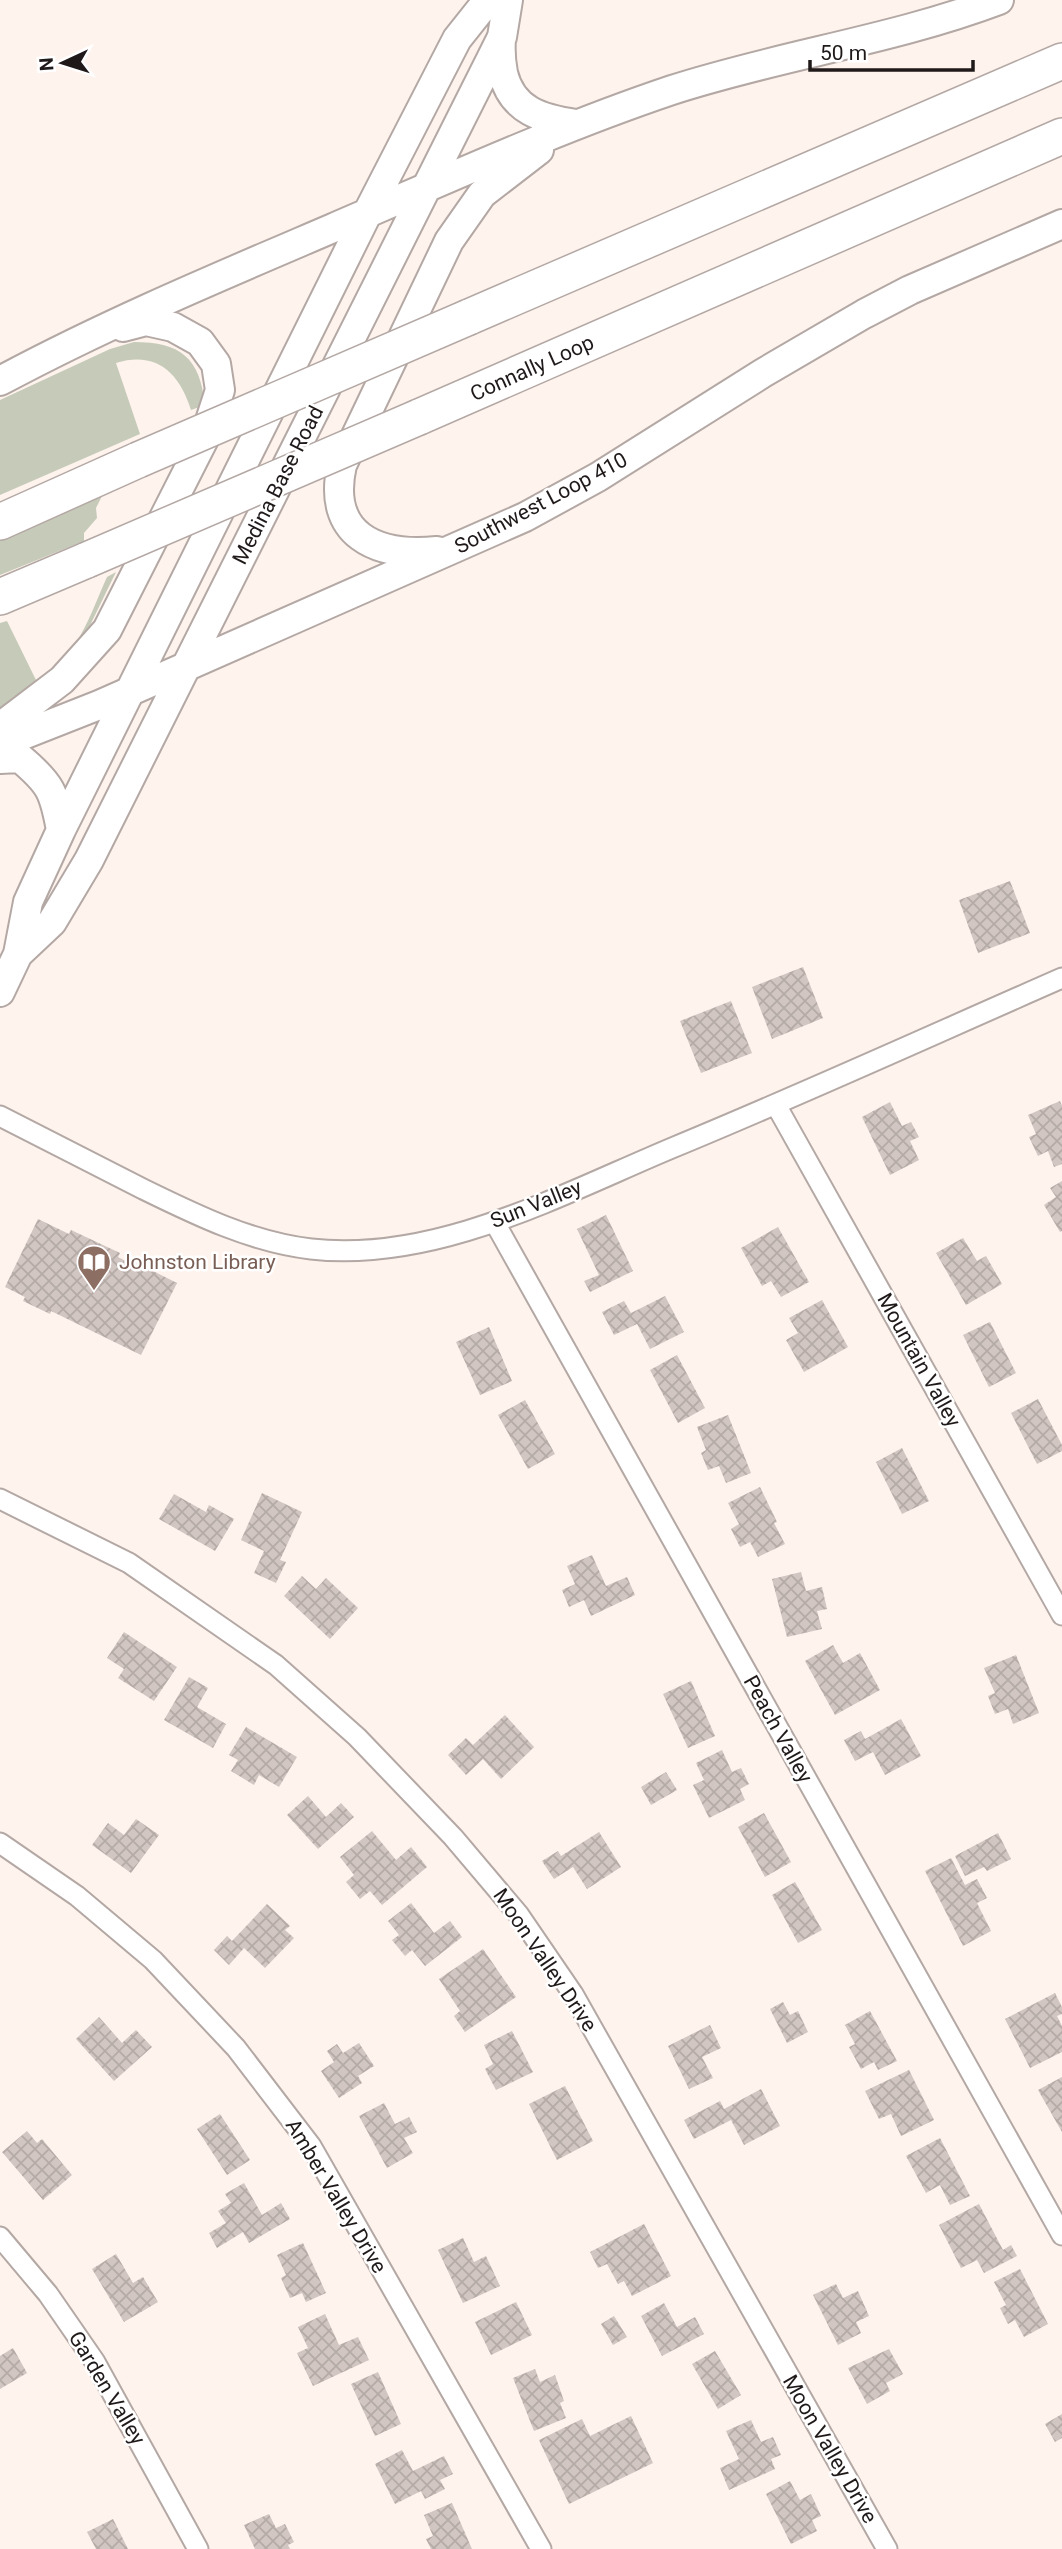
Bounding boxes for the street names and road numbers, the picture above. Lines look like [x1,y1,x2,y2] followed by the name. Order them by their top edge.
[467,330,597,406] street label: Connally Loop
[228,402,328,568] street label: Medina Base Road
[451,447,631,559] street label: Southwest Loop 410
[487,1175,585,1233] street label: Sun Valley
[872,1289,966,1431] street label: Mountain Valley
[739,1671,817,1787] street label: Peach Valley
[488,1884,602,2036] street label: Moon Valley Drive
[281,2115,391,2277] street label: Amber Valley Drive
[64,2327,150,2449] street label: Garden Valley
[778,2371,882,2527] street label: Moon Valley Drive

